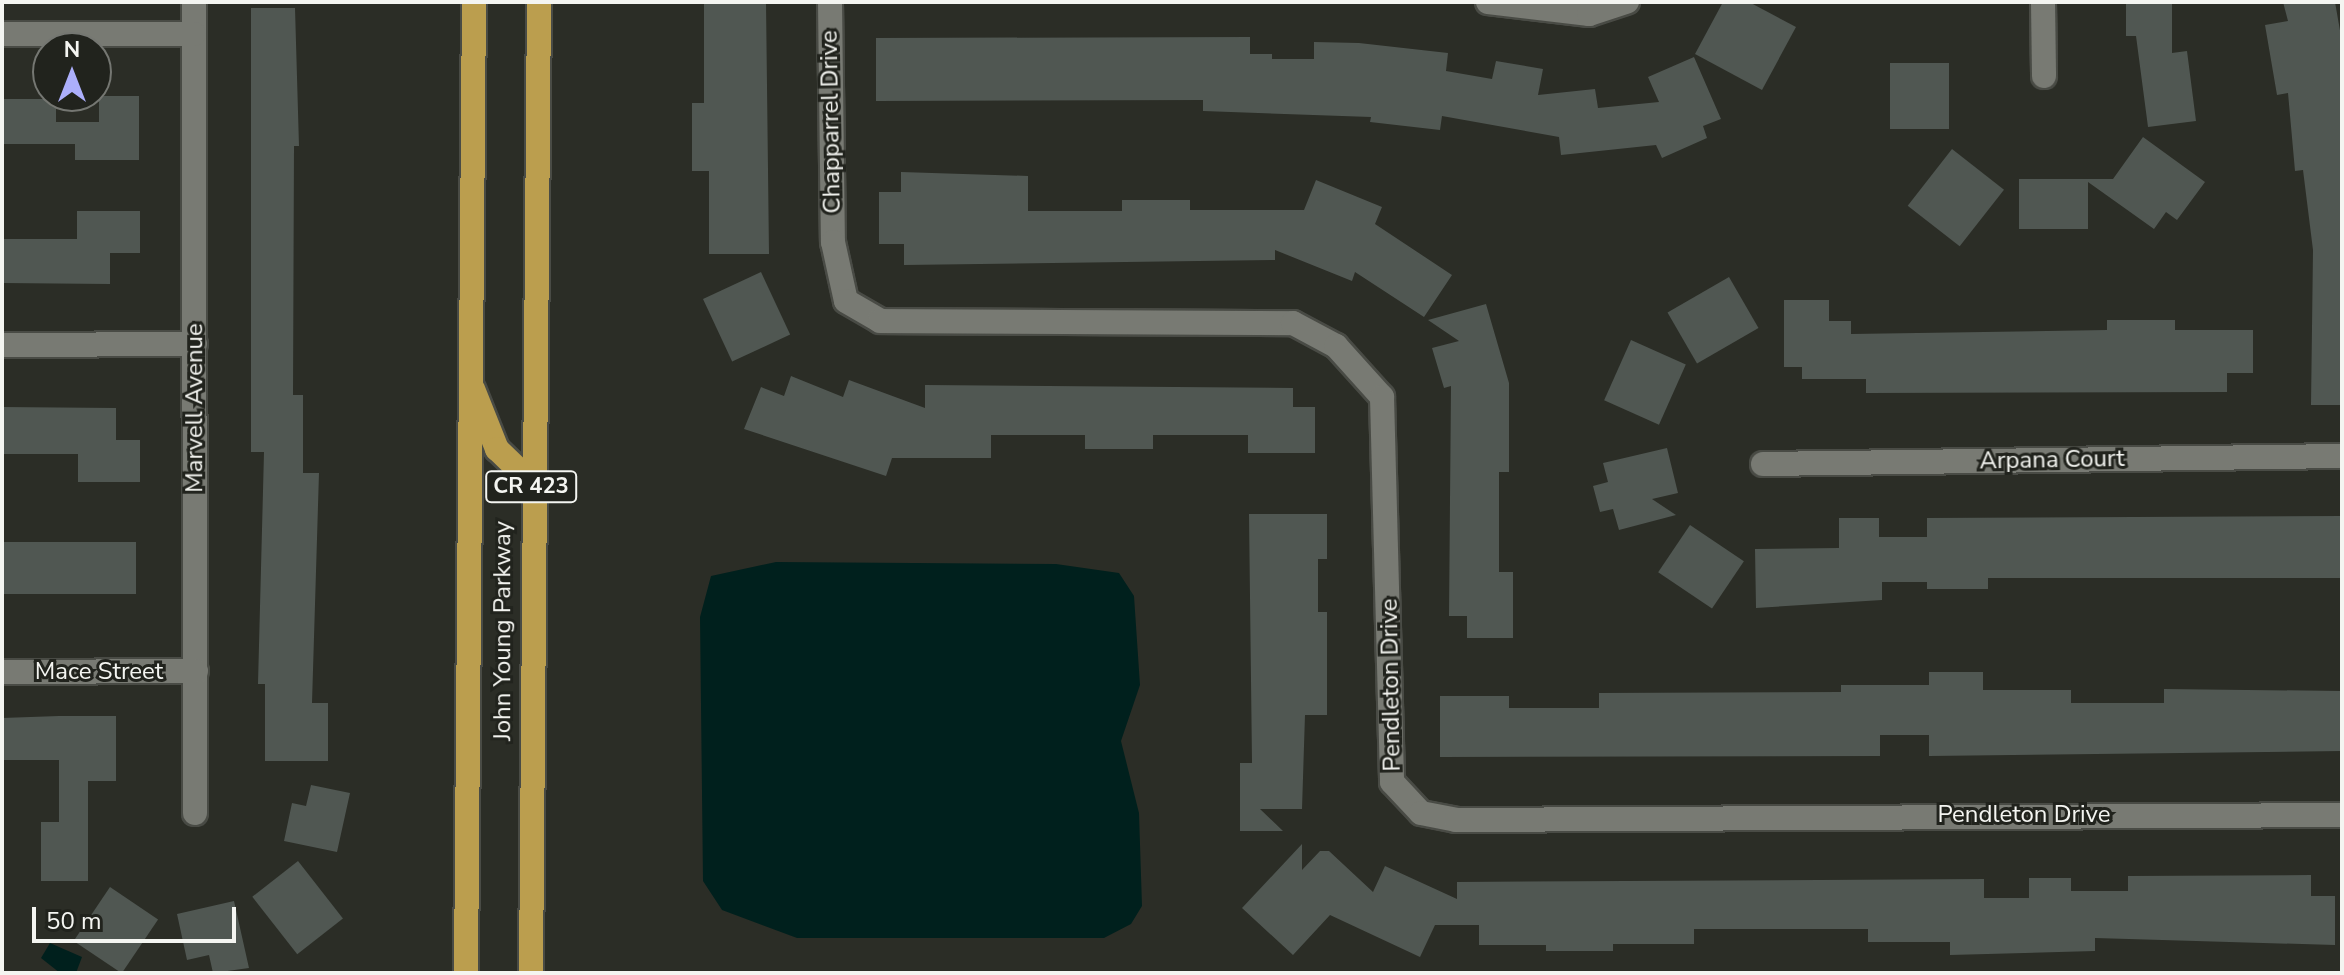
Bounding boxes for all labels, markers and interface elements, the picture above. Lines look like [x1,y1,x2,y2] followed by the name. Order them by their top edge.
[815,30,847,214] street label: Chapparrel Drive
[32,32,112,112] north arrow
[64,35,80,65] text: N
[181,323,209,493] street label: Marvell Avenue
[1979,444,2125,476] street label: Arpana Court
[485,469,577,505] road number: CR 423
[489,521,517,741] street label: John Young Parkway
[1375,598,1407,772] street label: Pendleton Drive
[35,658,163,686] street label: Mace Street
[1937,801,2111,829] street label: Pendleton Drive
[36,891,240,941] scale bar
[46,905,102,937] text: 50 m

